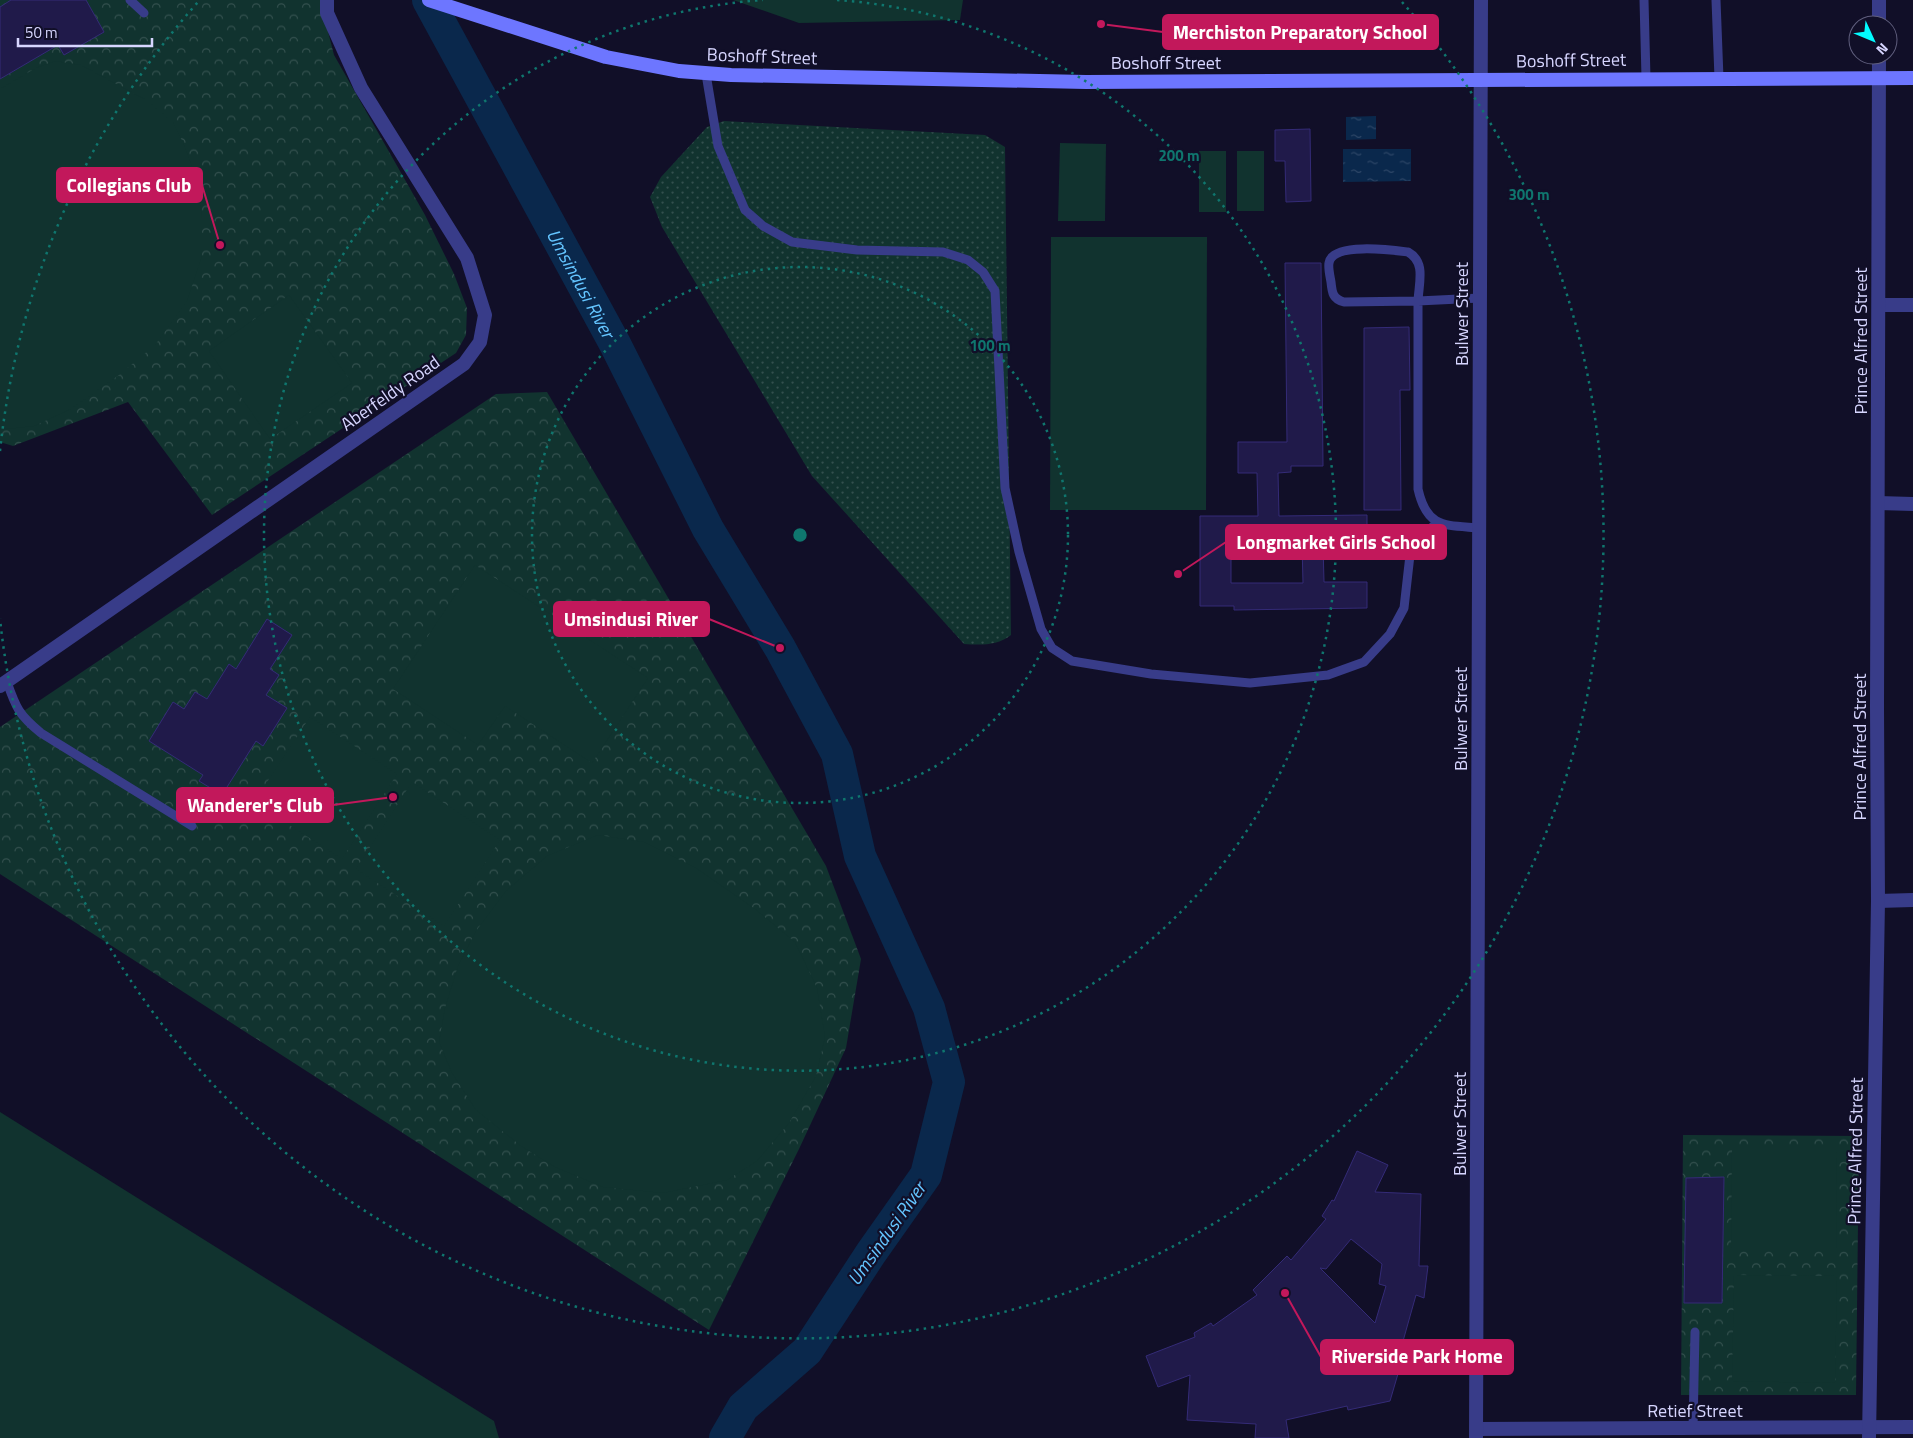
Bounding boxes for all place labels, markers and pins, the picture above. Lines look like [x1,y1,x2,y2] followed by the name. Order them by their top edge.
[1163,15,1438,49] callout: Merchiston Preparatory School
[57,168,202,202] callout: Collegians Club
[1226,525,1446,559] callout: Longmarket Girls School
[791,526,809,544] centre of rings
[554,602,709,636] callout: Umsindusi River
[177,788,333,822] callout: Wanderer's Club
[1321,1340,1513,1374] callout: Riverside Park Home

